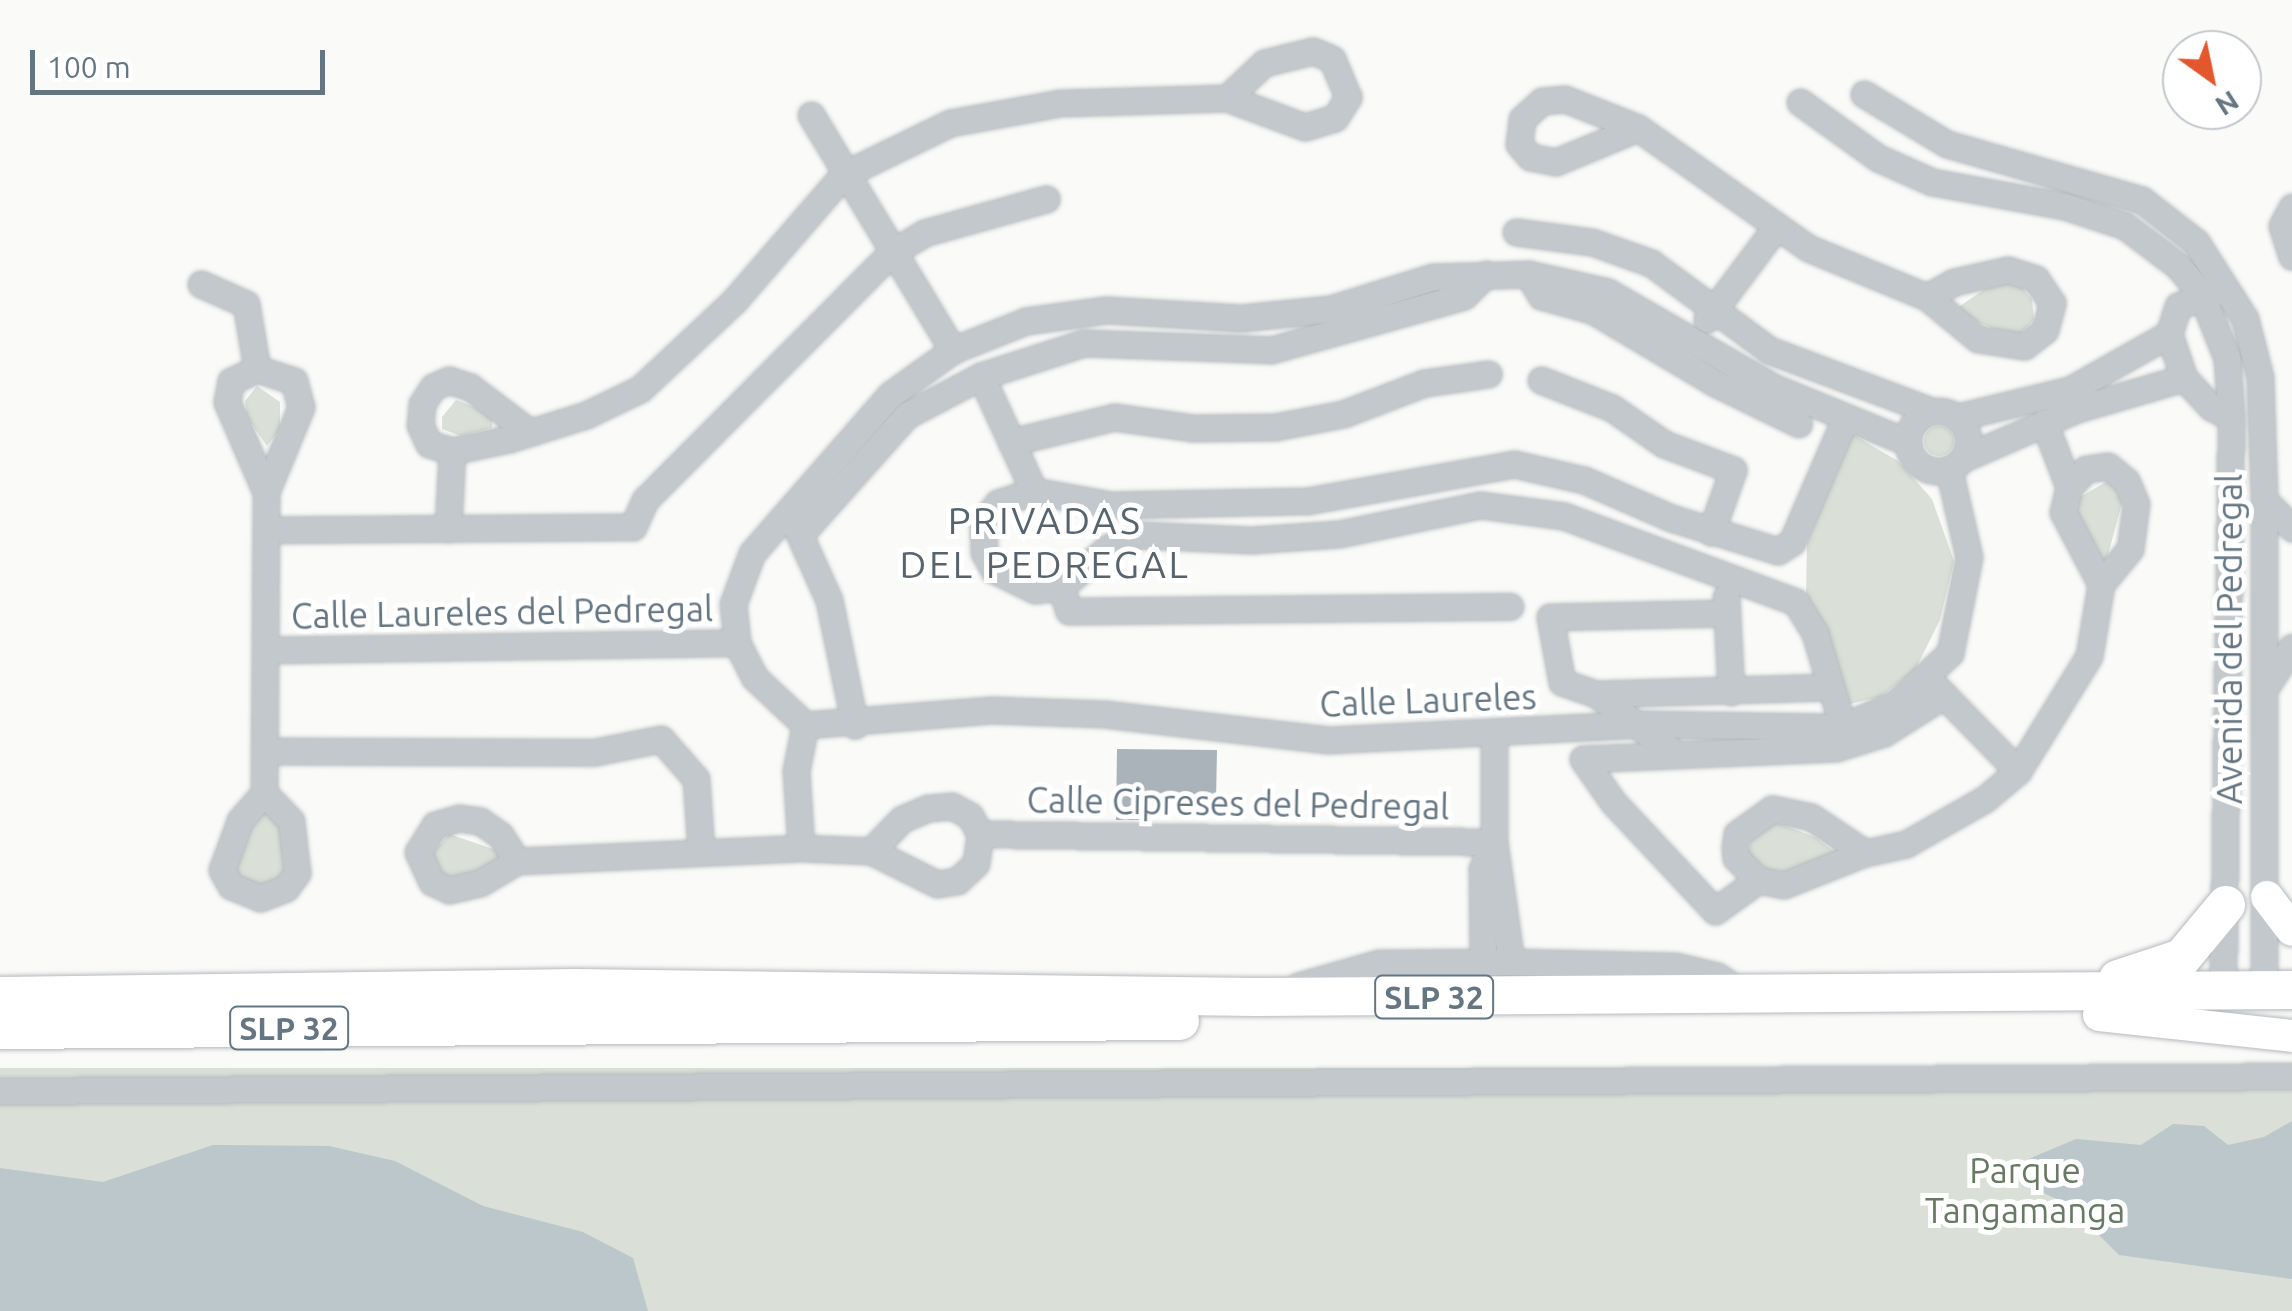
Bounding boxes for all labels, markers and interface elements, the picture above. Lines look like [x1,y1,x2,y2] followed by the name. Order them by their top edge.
[35,30,330,92] scale bar
[2162,30,2262,130] north arrow
[47,50,131,84] text: 100 m
[2210,85,2245,123] text: N
[2208,474,2250,804] street label: Avenida del Pedregal
[900,498,1190,588] district label: PRIVADAS DEL PEDREGAL
[291,587,713,637] street label: Calle Laureles del Pedregal
[1319,675,1537,725] street label: Calle Laureles
[1026,778,1450,828] street label: Calle Cipreses del Pedregal
[1374,970,1494,1024] road number: SLP 32
[229,1001,349,1055] road number: SLP 32
[1925,1149,2125,1231] park label: Parque Tangamanga

